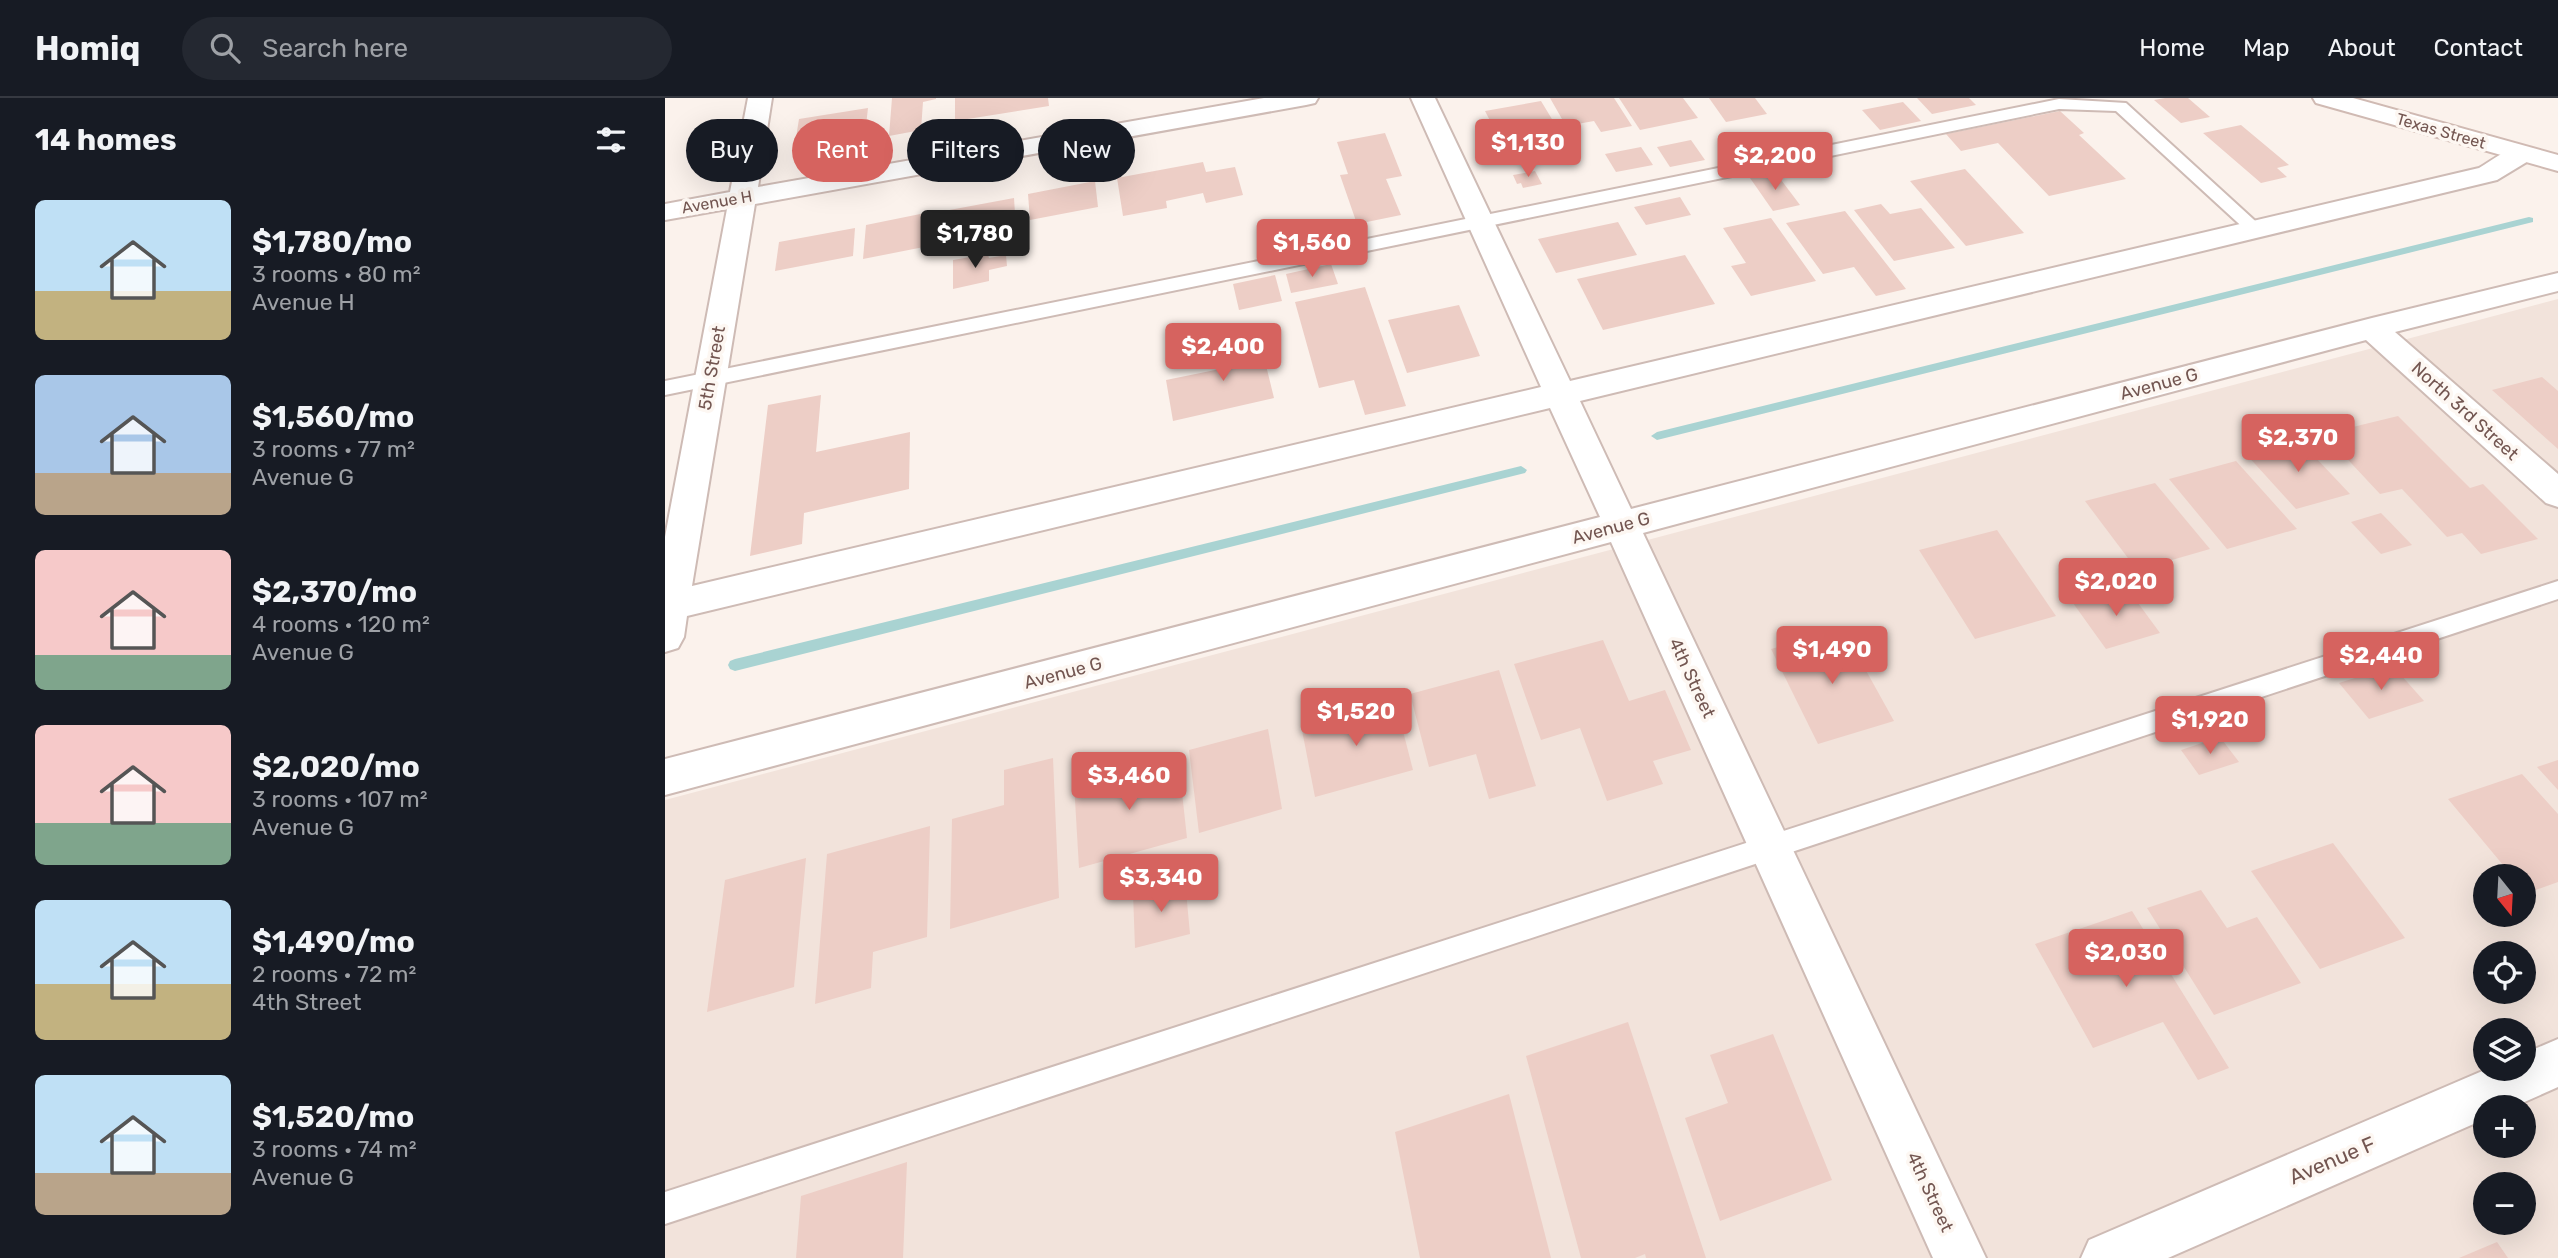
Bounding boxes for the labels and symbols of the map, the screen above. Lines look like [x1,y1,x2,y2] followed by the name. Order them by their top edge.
[2394,109,2488,153] street label: Texas Street
[1471,120,1585,179] pin: $1,130
[1718,132,1832,192] pin: $2,200
[680,186,754,218] street label: Avenue H
[918,211,1032,270] pin: $1,780
[1255,220,1369,279] pin: $1,560
[694,324,730,412] street label: 5th Street
[1166,324,1280,383] pin: $2,400
[2407,357,2523,465] street label: North 3rd Street
[2118,363,2200,405] street label: Avenue G
[2241,414,2355,474] pin: $2,370
[1570,507,1652,549] street label: Avenue G
[2059,559,2173,618] pin: $2,020
[1775,626,1889,686] pin: $1,490
[2324,632,2438,692] pin: $2,440
[1664,635,1720,721] street label: 4th Street
[1022,652,1104,694] street label: Avenue G
[1299,688,1413,748] pin: $1,520
[2153,696,2267,756] pin: $1,920
[1072,752,1186,812] pin: $3,460
[1104,854,1218,914] pin: $3,340
[2473,864,2536,928] north arrow
[2069,930,2183,989] pin: $2,030
[2285,1131,2379,1189] street label: Avenue F
[1902,1149,1958,1235] street label: 4th Street

